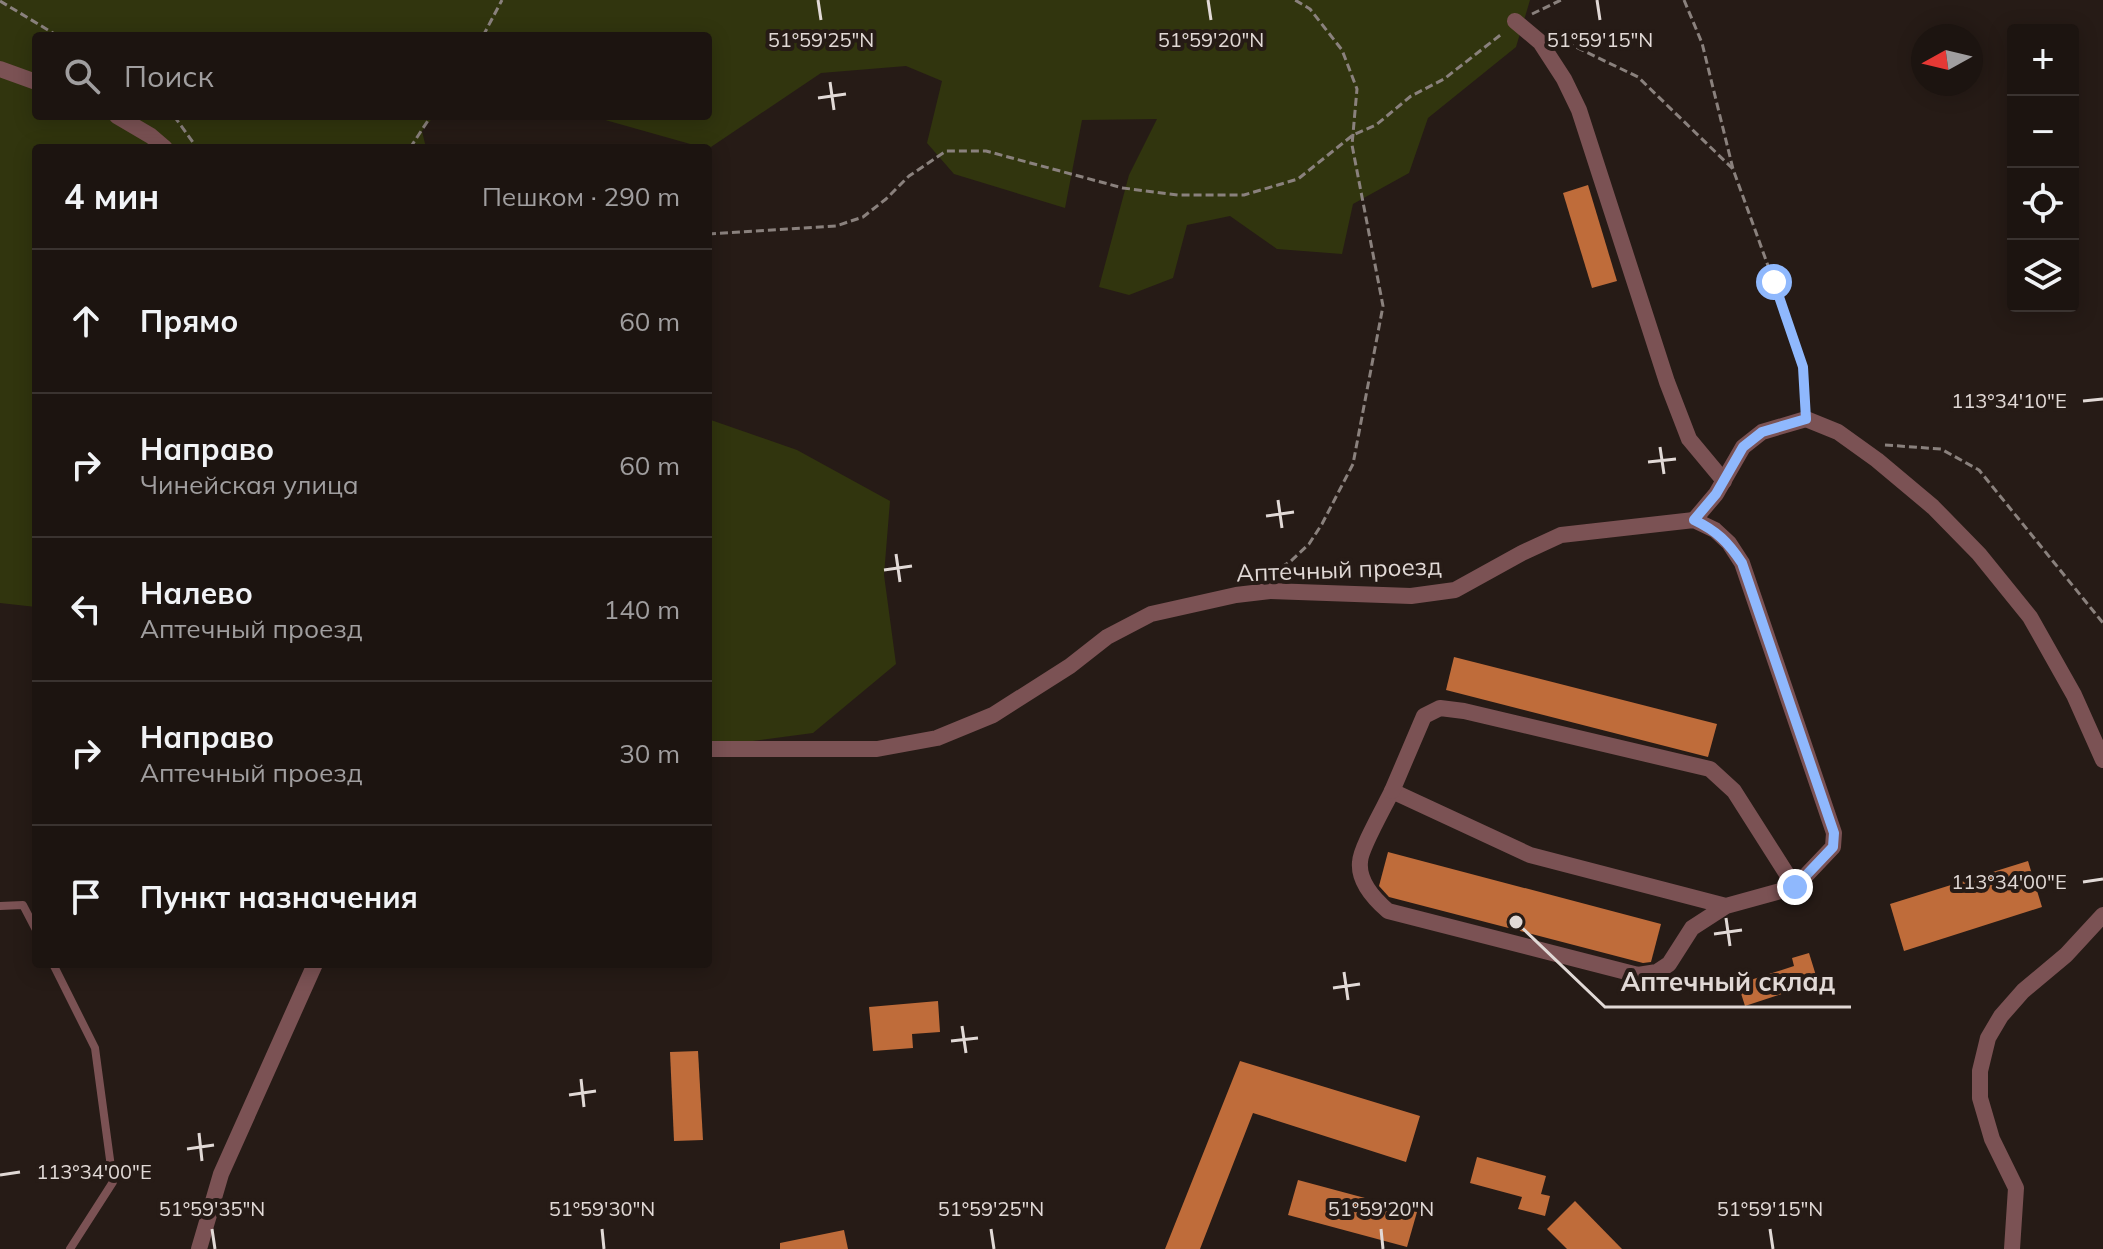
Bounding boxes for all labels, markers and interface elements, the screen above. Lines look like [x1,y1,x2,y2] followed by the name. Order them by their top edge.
[1911,24,1983,96] north arrow
[2007,24,2079,312] map controls
[2007,24,2079,96] button: +
[768,27,874,52] text: 51°59'25"N
[1158,27,1264,52] text: 51°59'20"N
[1547,27,1653,52] text: 51°59'15"N
[32,32,712,120] search box
[60,54,104,98] icon: search
[124,57,214,95] text: Поиск
[2007,96,2079,168] button: −
[2007,168,2079,240] button: locate
[64,175,159,218] text: 4 мин
[482,180,680,213] text: Пешком · 290 m
[2007,240,2079,312] button: layers
[1756,264,1792,300] route start
[64,299,108,343] icon: ahead
[140,302,238,340] text: Прямо
[619,305,680,338] text: 60 m
[1951,388,2067,413] text: 113°34'10"E
[140,430,274,468] text: Направо
[64,443,108,487] icon: right
[619,449,680,482] text: 60 m
[140,468,359,501] text: Чинейская улица
[1236,550,1442,588] street label: Аптечный проезд
[140,574,253,612] text: Налево
[64,587,108,631] icon: left
[604,593,680,626] text: 140 m
[140,612,363,645] text: Аптечный проезд
[140,718,274,756] text: Направо
[64,731,108,775] icon: right
[619,737,680,770] text: 30 m
[140,756,363,789] text: Аптечный проезд
[1777,869,1813,905] route end
[1951,869,2067,894] text: 113°34'00"E
[64,875,108,919] icon: arrive
[140,878,418,916] text: Пункт назначения
[1605,957,1851,1007] callout: Аптечный склад
[1621,965,1835,998] text: Аптечный склад
[36,1159,152,1184] text: 113°34'00"E
[159,1196,265,1221] text: 51°59'35"N
[549,1196,655,1221] text: 51°59'30"N
[938,1196,1044,1221] text: 51°59'25"N
[1328,1196,1434,1221] text: 51°59'20"N
[1717,1196,1823,1221] text: 51°59'15"N

